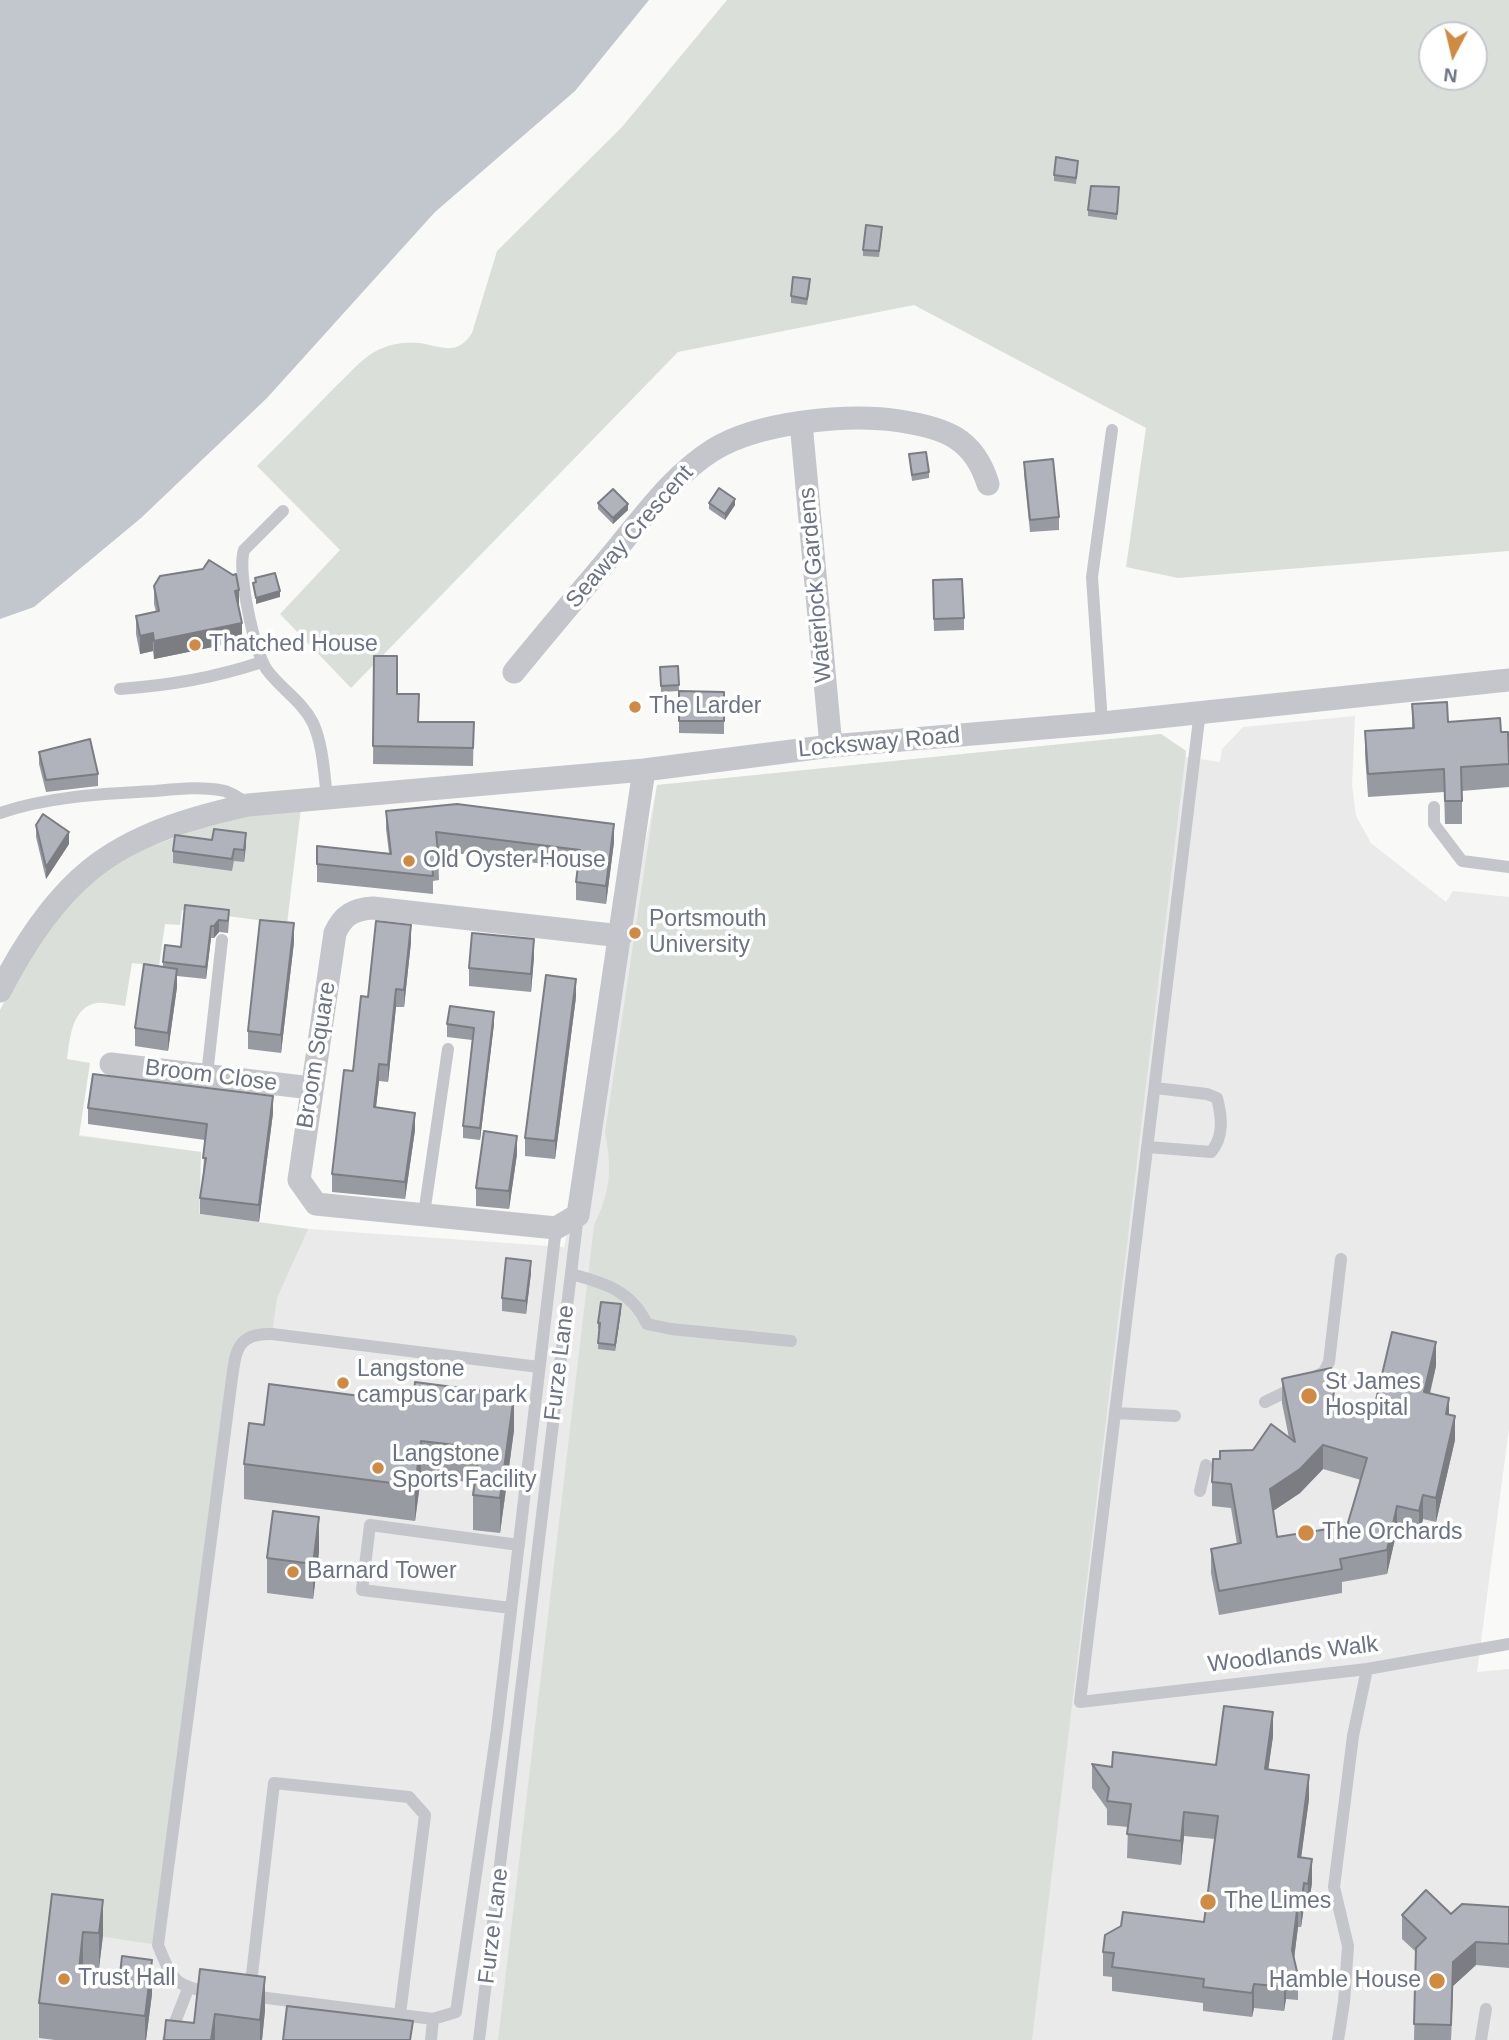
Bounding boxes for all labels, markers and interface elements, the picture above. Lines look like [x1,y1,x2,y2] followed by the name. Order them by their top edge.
[1418,21,1488,91] north arrow
[1443,64,1459,87] text: N
[560,460,700,614] street label: Seaway Crescent
[794,486,838,684] street label: Waterlock Gardens
[209,631,378,659] place label: Thatched House
[187,637,203,653] marker: Thatched House
[649,693,762,721] place label: The Larder
[627,699,643,715] marker: The Larder
[797,722,961,764] street label: Locksway Road
[423,847,606,875] place label: Old Oyster House
[401,853,417,869] marker: Old Oyster House
[649,906,767,960] place label: Portsmouth University
[627,925,643,941] marker: Portsmouth University
[292,980,342,1130] street label: Broom Square
[143,1054,279,1098] street label: Broom Close
[539,1304,581,1422] street label: Furze Lane
[357,1356,527,1410] place label: Langstone campus car park
[1325,1369,1421,1423] place label: St James Hospital
[335,1375,351,1391] marker: Langstone campus car park
[1299,1386,1319,1406] marker: St James Hospital
[392,1441,536,1495] place label: Langstone Sports Facility
[370,1460,386,1476] marker: Langstone Sports Facility
[1322,1519,1463,1547] place label: The Orchards
[1296,1523,1316,1543] marker: The Orchards
[307,1558,457,1586] place label: Barnard Tower
[285,1564,301,1580] marker: Barnard Tower
[1206,1631,1380,1679] street label: Woodlands Walk
[473,1867,515,1985] street label: Furze Lane
[1224,1888,1331,1916] place label: The Limes
[1198,1892,1218,1912] marker: The Limes
[78,1965,176,1993] place label: Trust Hall
[1269,1967,1421,1995] place label: Hamble House
[56,1971,72,1987] marker: Trust Hall
[1427,1971,1447,1991] marker: Hamble House

